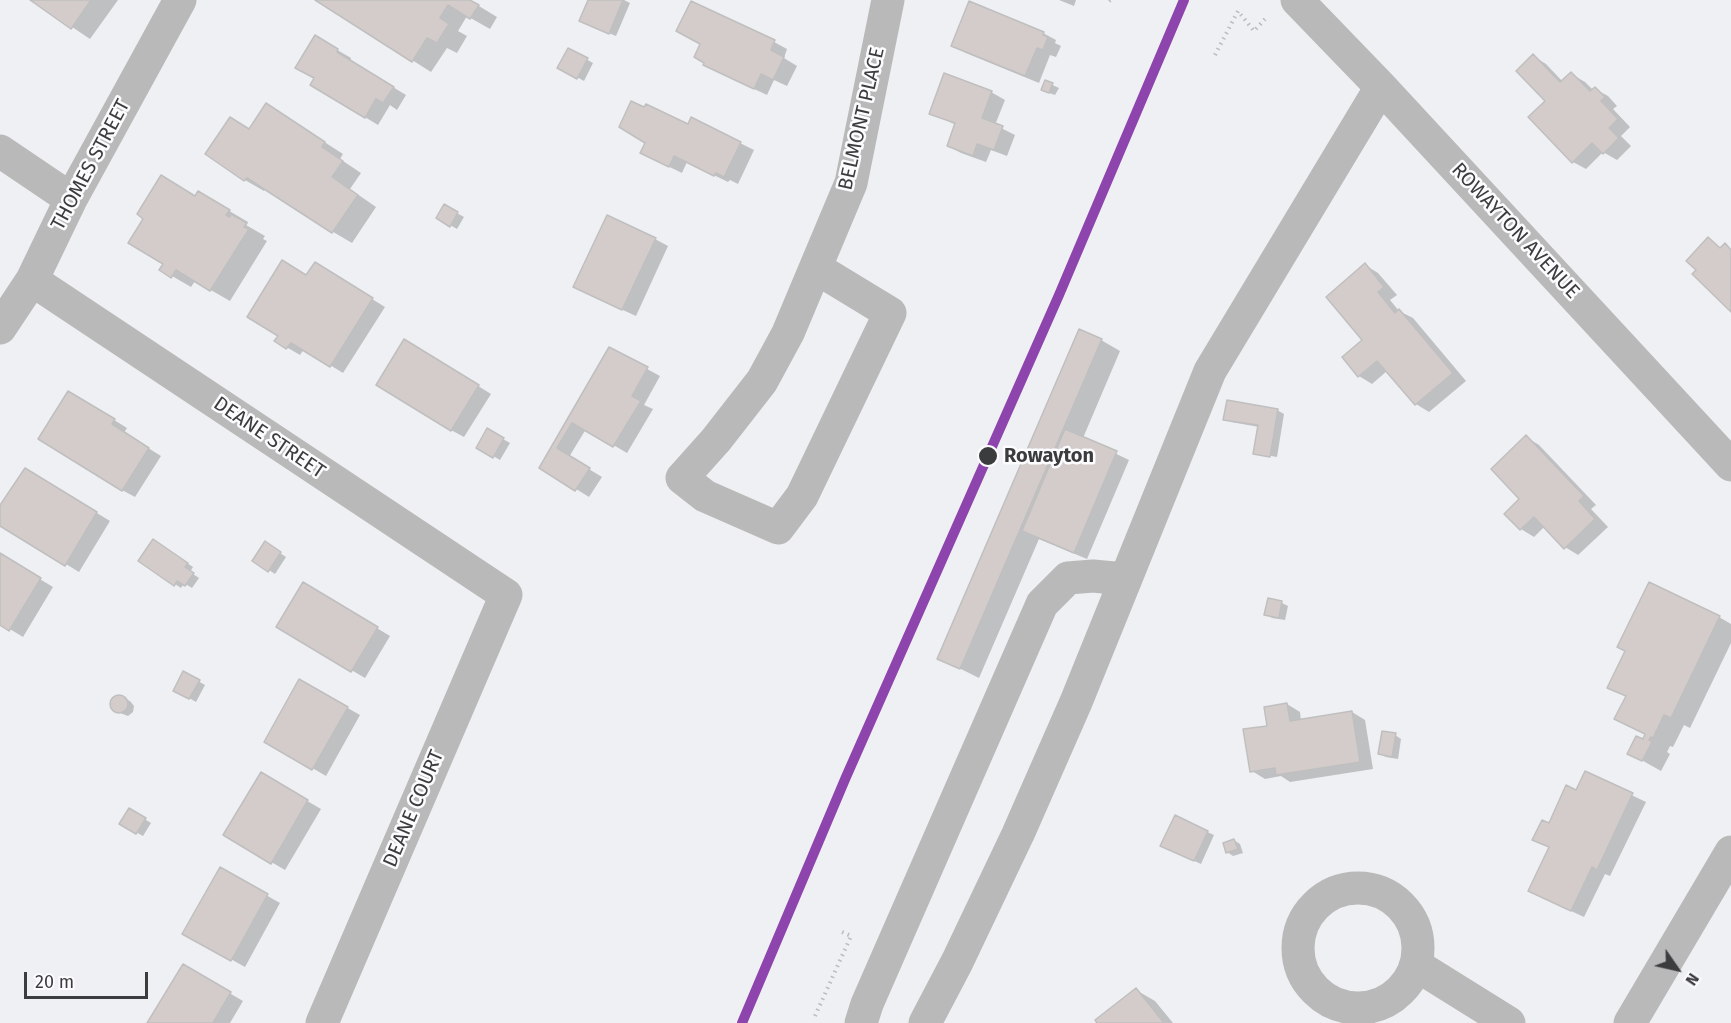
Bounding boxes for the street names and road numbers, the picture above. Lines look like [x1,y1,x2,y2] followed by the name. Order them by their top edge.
[834,45,890,193] street label: BELMONT PLACE
[46,96,136,234] street label: THOMES STREET
[1446,158,1584,304] street label: ROWAYTON AVENUE
[209,392,329,484] street label: DEANE STREET
[379,747,449,871] street label: DEANE COURT

